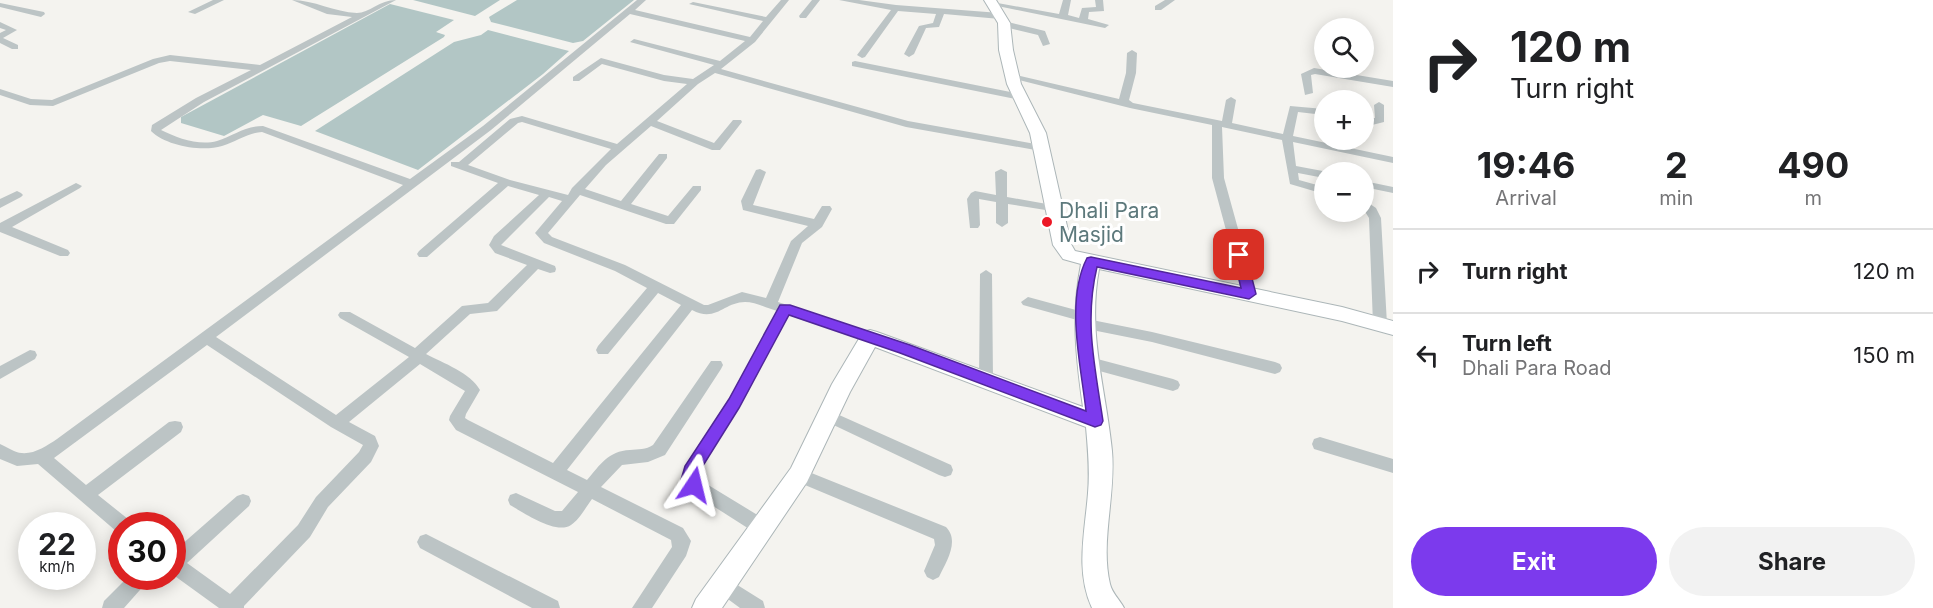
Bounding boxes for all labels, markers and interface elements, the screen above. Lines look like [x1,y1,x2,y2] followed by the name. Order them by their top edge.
[1314,18,1374,222] map controls
[1314,18,1374,78] button: search
[1510,21,1631,72] text: 120 m
[1411,24,1489,102] icon: right
[1510,72,1634,105] text: Turn right
[1314,90,1374,150] button: +
[1477,143,1575,187] text: 19:46
[1665,143,1688,187] text: 2
[1777,143,1849,187] text: 490
[1314,162,1374,222] button: −
[1495,186,1557,210] text: Arrival
[1659,186,1693,210] text: min
[1804,186,1822,210] text: m
[1059,198,1159,247] place label: Dhali Para Masjid
[1040,215,1054,229] marker: Dhali Para Masjid
[1213,229,1264,280] pin
[1222,238,1255,271] icon: arrive
[1411,255,1444,288] icon: right
[1462,258,1568,284] text: Turn right
[1853,258,1915,284] text: 120 m
[1462,330,1552,356] text: Turn left
[1411,339,1444,372] icon: left
[1853,342,1915,368] text: 150 m
[1462,356,1611,380] text: Dhali Para Road
[662,453,726,517] position arrow
[108,512,186,590] speed limit sign: 30
[38,526,76,562] text: 22
[1411,527,1657,596] button: Exit
[1669,527,1915,596] button: Share
[39,557,75,576] text: km/h

